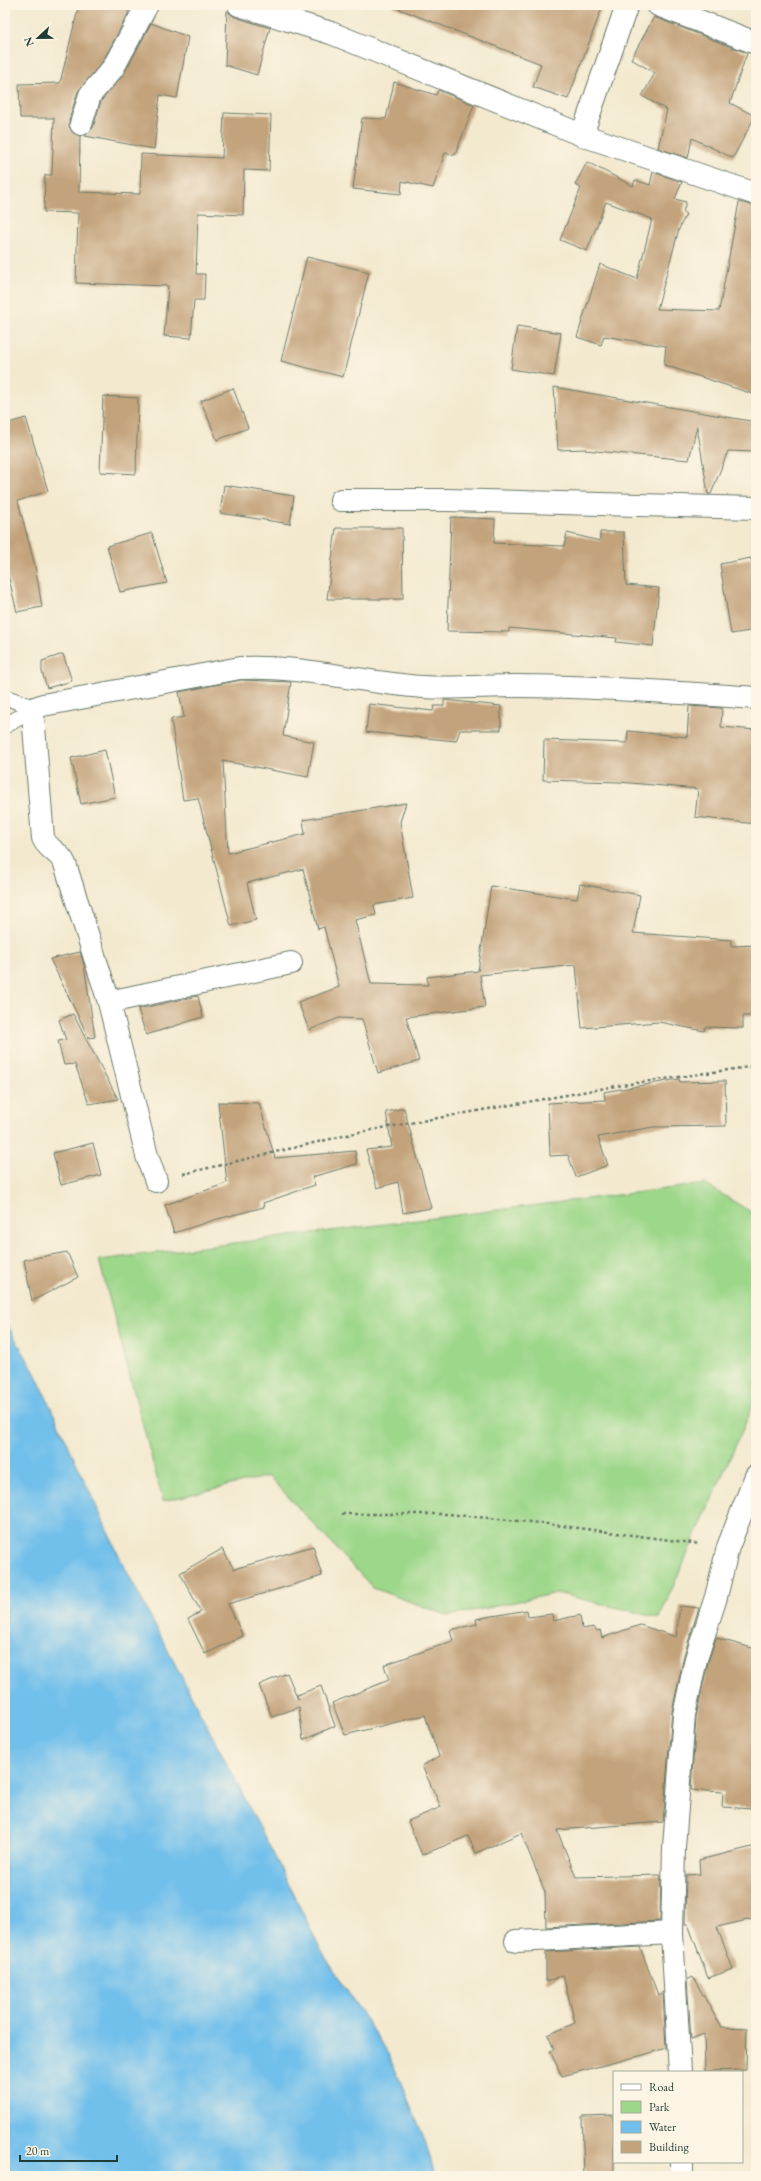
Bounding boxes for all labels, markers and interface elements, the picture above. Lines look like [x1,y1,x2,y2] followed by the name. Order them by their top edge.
[18,18,58,58] north arrow
[21,35,37,48] text: N
[613,2071,743,2163] legend
[649,2079,675,2095] text: Road
[649,2099,670,2115] text: Park
[649,2119,676,2135] text: Water
[20,2137,117,2163] scale bar
[649,2139,690,2155] text: Building
[26,2143,50,2159] text: 20 m

